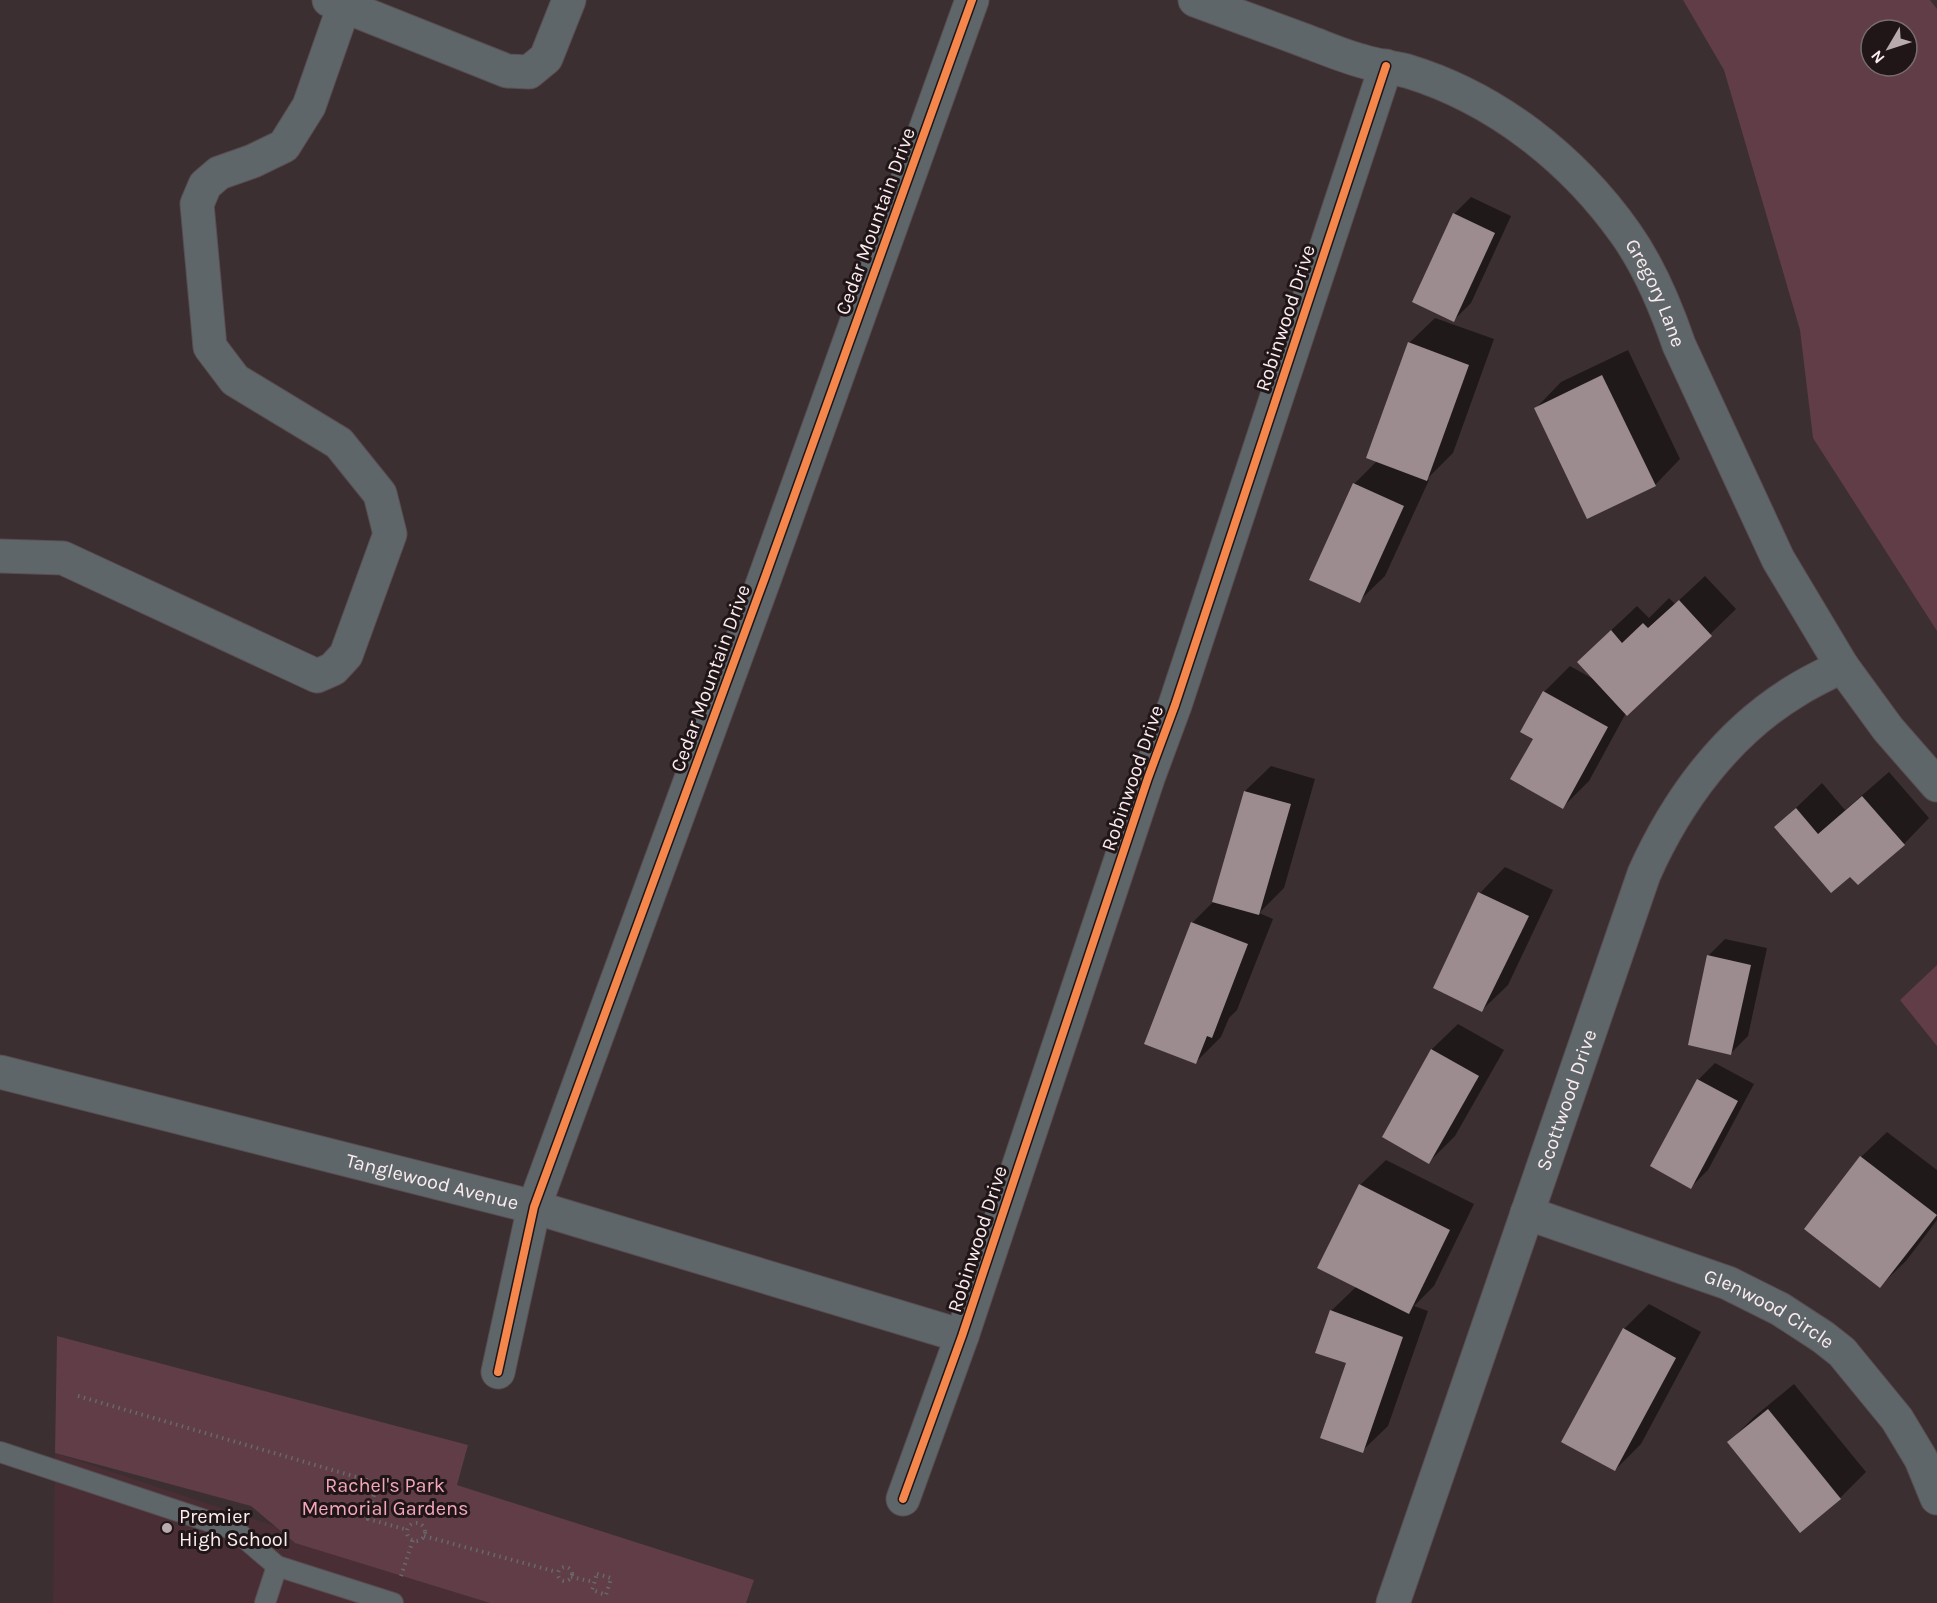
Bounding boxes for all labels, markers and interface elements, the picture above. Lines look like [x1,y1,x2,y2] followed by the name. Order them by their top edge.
[1859,18,1919,78] north arrow
[1867,47,1889,68] text: N
[831,124,920,318] street label: Cedar Mountain Drive
[1620,235,1690,350] street label: Gregory Lane
[1251,242,1320,394] street label: Robinwood Drive
[666,581,755,775] street label: Cedar Mountain Drive
[1097,702,1168,854] street label: Robinwood Drive
[1532,1026,1602,1174] street label: Scottwood Drive
[343,1149,521,1215] street label: Tanglewood Avenue
[943,1163,1012,1315] street label: Robinwood Drive
[1701,1265,1839,1354] street label: Glenwood Circle
[301,1474,469,1520] park label: Rachel's Park Memorial Gardens
[179,1505,288,1551] place label: Premier High School
[160,1521,174,1535] marker: Premier High School

